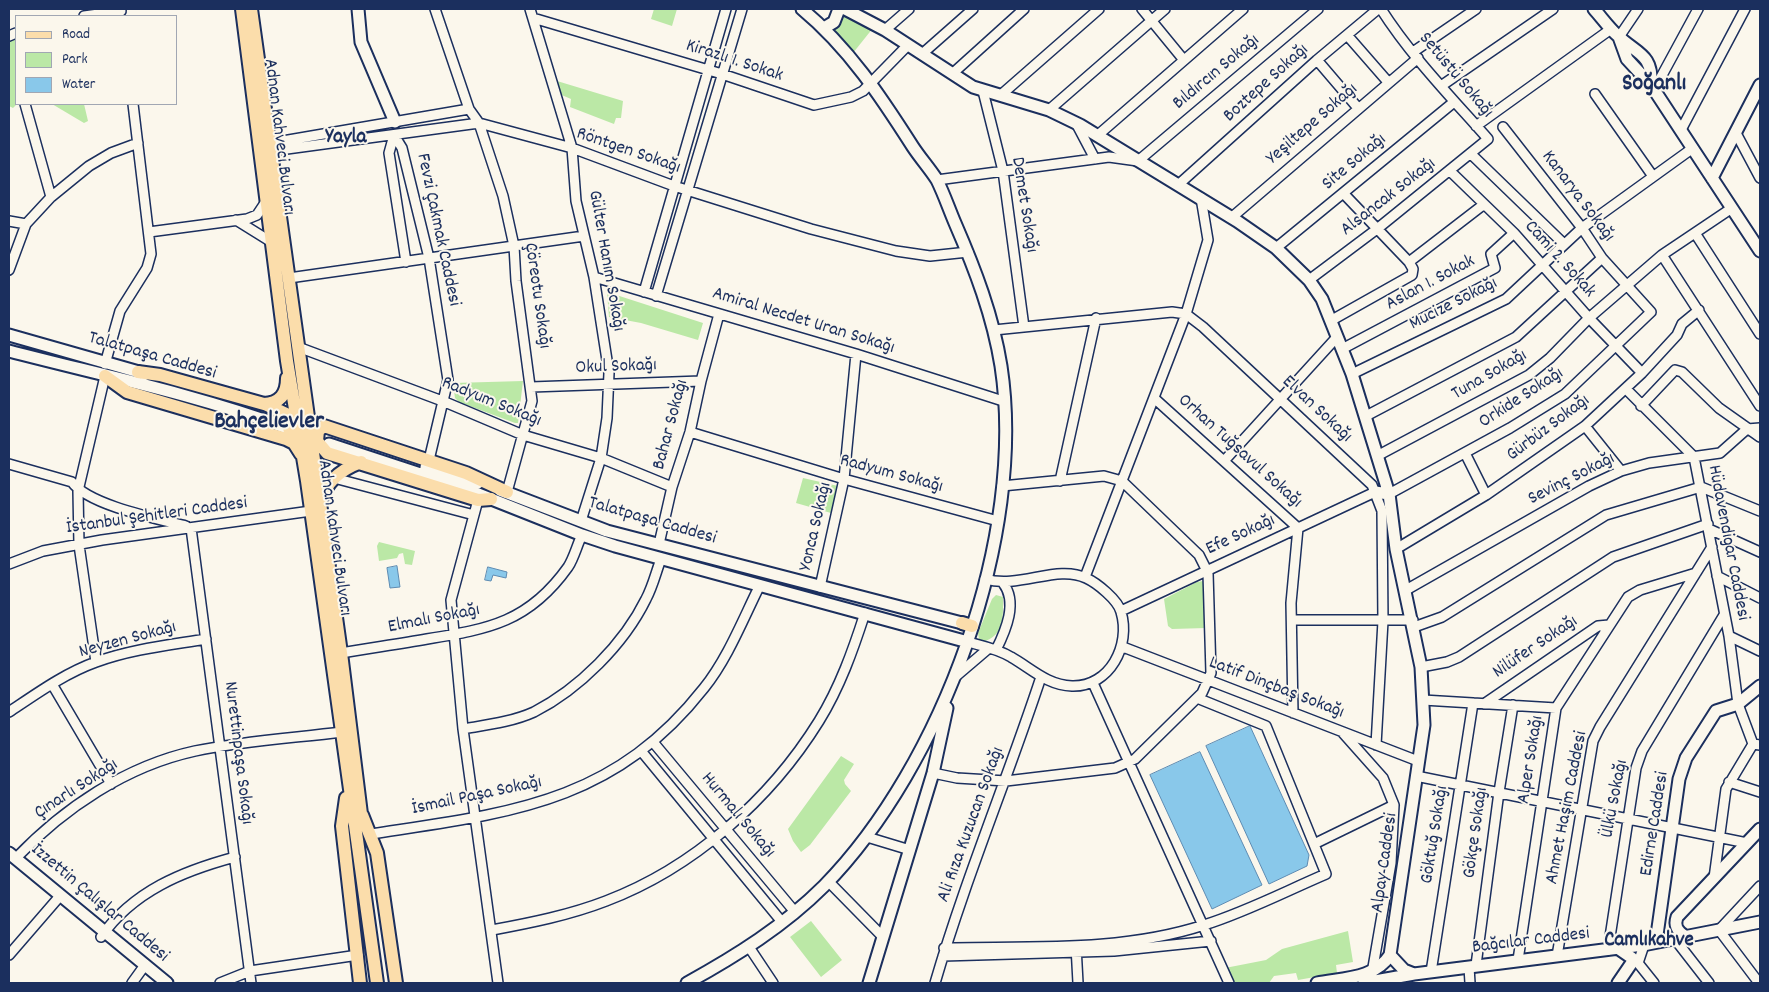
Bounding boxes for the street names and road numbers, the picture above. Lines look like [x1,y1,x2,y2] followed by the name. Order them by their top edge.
[1413,29,1497,123] street label: Setüstü Sokağı
[1169,30,1265,116] street label: Bıldırcın Sokağı
[683,36,785,88] street label: Kirazlı 1. Sokak
[1220,40,1314,128] street label: Boztepe Sokağı
[257,58,299,216] street label: Adnan Kahveci Bulvarı
[1263,79,1363,171] street label: Yeşiltepe Sokağı
[573,124,683,180] street label: Röntgen Sokağı
[1318,130,1392,196] street label: Site Sokağı
[1535,147,1619,247] street label: Kanarya Sokağı
[410,152,464,308] street label: Fevzi Çakmak Caddesi
[1337,154,1441,242] street label: Alsancak Sokağı
[1004,156,1042,254] street label: Demet Sokağı
[581,189,629,333] street label: Gülter Hanım Sokağı
[1518,217,1600,303] street label: Cami 2. Sokak
[517,242,555,350] street label: Çöreotu Sokağı
[1382,251,1480,317] street label: Aslan 1. Sokak
[1406,273,1502,337] street label: Mucize Sokağı
[709,283,897,361] street label: Amiral Necdet Uran Sokağı
[85,328,219,386] street label: Talatpaşa Caddesi
[1448,345,1532,407] street label: Tuna Sokağı
[575,355,657,381] street label: Okul Sokağı
[1475,363,1569,435] street label: Orkide Sokağı
[1276,371,1356,449] street label: Elvan Sokağı
[438,373,544,433] street label: Radyum Sokağı
[649,377,695,473] street label: Bahar Sokağı
[1172,390,1306,514] street label: Orhan Tuğsavul Sokağı
[1503,390,1595,468] street label: Gürbüz Sokağı
[1525,448,1619,512] street label: Sevinç Sokağı
[837,450,945,500] street label: Radyum Sokağı
[311,459,355,617] street label: Adnan Kahveci Bulvarı
[1701,463,1753,623] street label: Hüdavendigar Caddesi
[796,480,838,574] street label: Yonca Sokağı
[65,493,249,541] street label: İstanbul Şehitleri Caddesi
[585,493,719,551] street label: Talatpaşa Caddesi
[1203,510,1279,562] street label: Efe Sokağı
[386,600,482,640] street label: Elmalı Sokağı
[1489,611,1583,685] street label: Nilüfer Sokağı
[77,617,179,665] street label: Neyzen Sokağı
[1205,653,1347,725] street label: Latif Dinçbaş Sokağı
[217,680,257,826] street label: Nurettinpaşa Sokağı
[1514,714,1550,806] street label: Alper Sokağı
[1542,729,1594,887] street label: Ahmet Haşim Caddesi
[933,744,1011,906] street label: Ali Rıza Kuzucan Sokağı
[31,755,123,825] street label: Çınarlı Sokağı
[1597,758,1635,840] street label: Ülkü Sokağı
[695,769,779,863] street label: Hurmalı Sokağı
[1636,770,1676,878] street label: Edirne Caddesi
[410,772,544,822] street label: İsmail Paşa Sokağı
[1417,784,1455,886] street label: Göktuğ Sokağı
[1459,786,1495,880] street label: Gökçe Sokağı
[1368,812,1404,914] street label: Alpay Caddesi
[25,840,173,968] street label: İzzettin Çalışlar Caddesi
[1471,923,1591,961] street label: Bağcılar Caddesi

